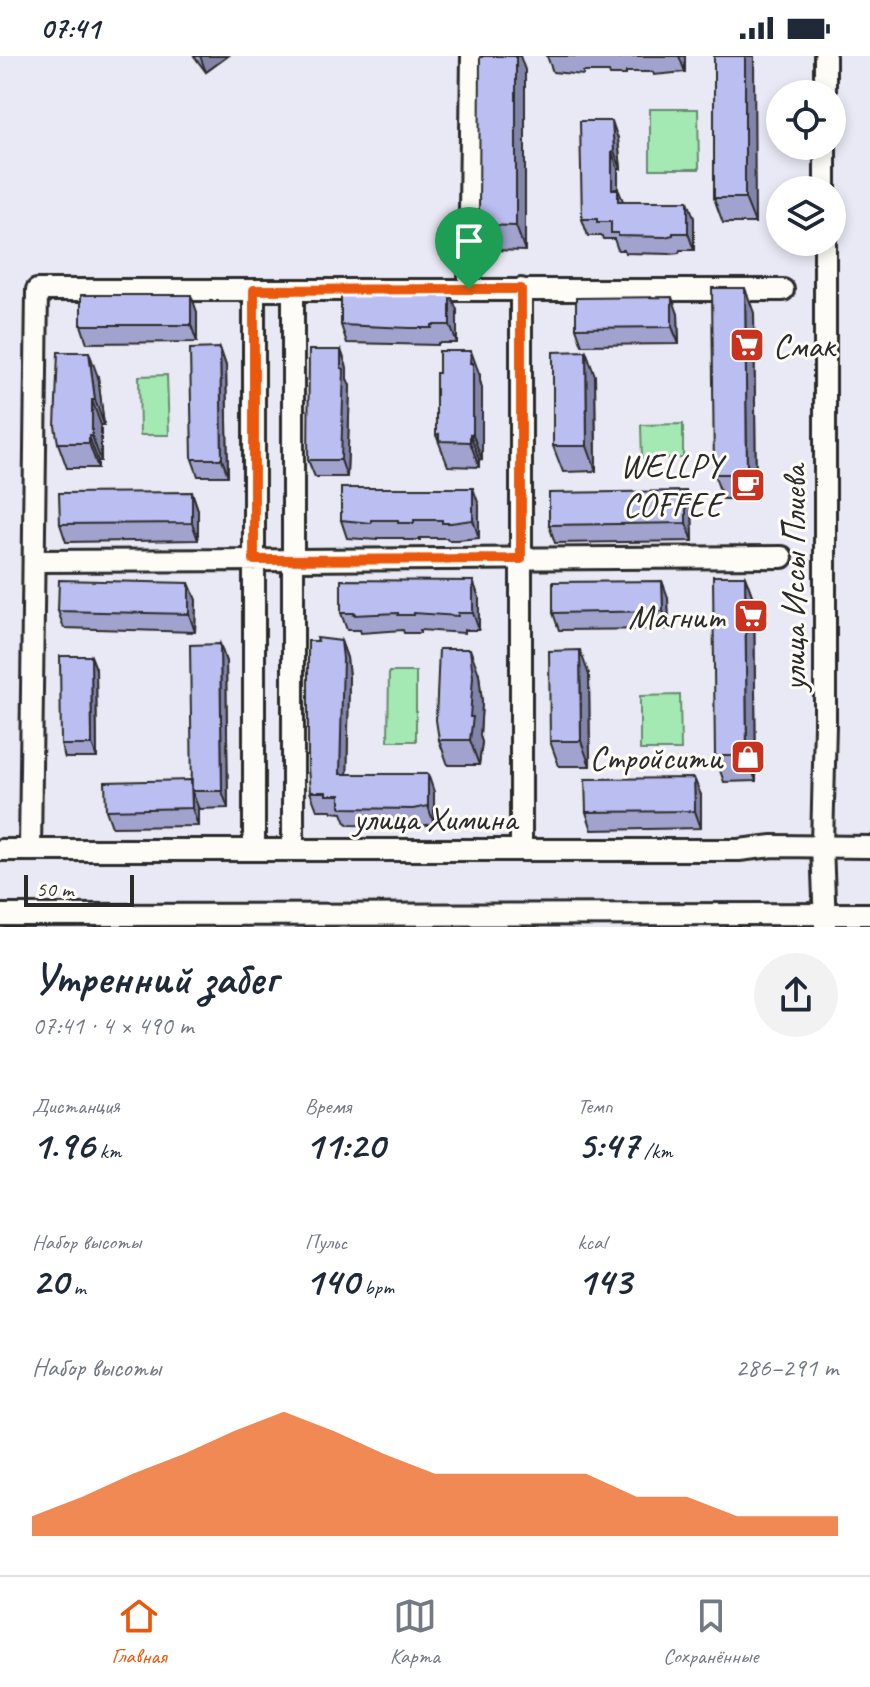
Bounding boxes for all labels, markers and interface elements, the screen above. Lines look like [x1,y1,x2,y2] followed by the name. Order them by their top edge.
[40,9,100,47] text: 07:41
[766,80,846,256] map controls
[766,80,846,160] button: locate
[766,176,846,256] button: layers
[435,207,503,289] pin
[447,219,491,263] icon: arrive
[773,324,837,367] place label: Смак
[728,326,766,364] supermarket icon: Смак
[620,444,727,526] place label: WELLPY COFFEE
[772,462,815,693] street label: улица Иссы Плиева
[729,466,767,504] cafe icon: WELLPY COFFEE
[628,595,726,638] place label: Магнит
[732,597,770,635] supermarket icon: Магнит
[589,736,724,779] place label: Стройсити
[729,738,767,776] shop icon: Стройсити
[351,797,520,840] street label: улица Химина
[24,871,134,907] scale bar
[36,875,73,903] text: 50 m
[32,951,277,1006] text: Утренний забег
[754,953,838,1037] button: share
[32,1009,193,1042] text: 07:41 · 4 × 490 m
[32,1092,120,1120] text: Дистанция
[305,1092,351,1120] text: Время
[577,1092,613,1120] text: Темп
[32,1120,94,1170] text: 1.96
[305,1120,385,1170] text: 11:20
[577,1120,638,1170] text: 5:47
[94,1137,121,1165] text: km
[638,1137,673,1165] text: /km
[32,1228,141,1256] text: Набор высоты
[305,1228,347,1256] text: Пульс
[577,1228,606,1256] text: kcal
[32,1256,68,1306] text: 20
[305,1256,359,1306] text: 140
[577,1256,631,1306] text: 143
[68,1273,86,1301] text: m
[359,1273,394,1301] text: bpm
[32,1351,161,1384] text: Набор высоты
[735,1351,838,1384] text: 286–291 m
[112,1594,167,1670] tab: Главная
[390,1594,440,1670] tab: Карта
[663,1594,758,1670] tab: Сохранённые

